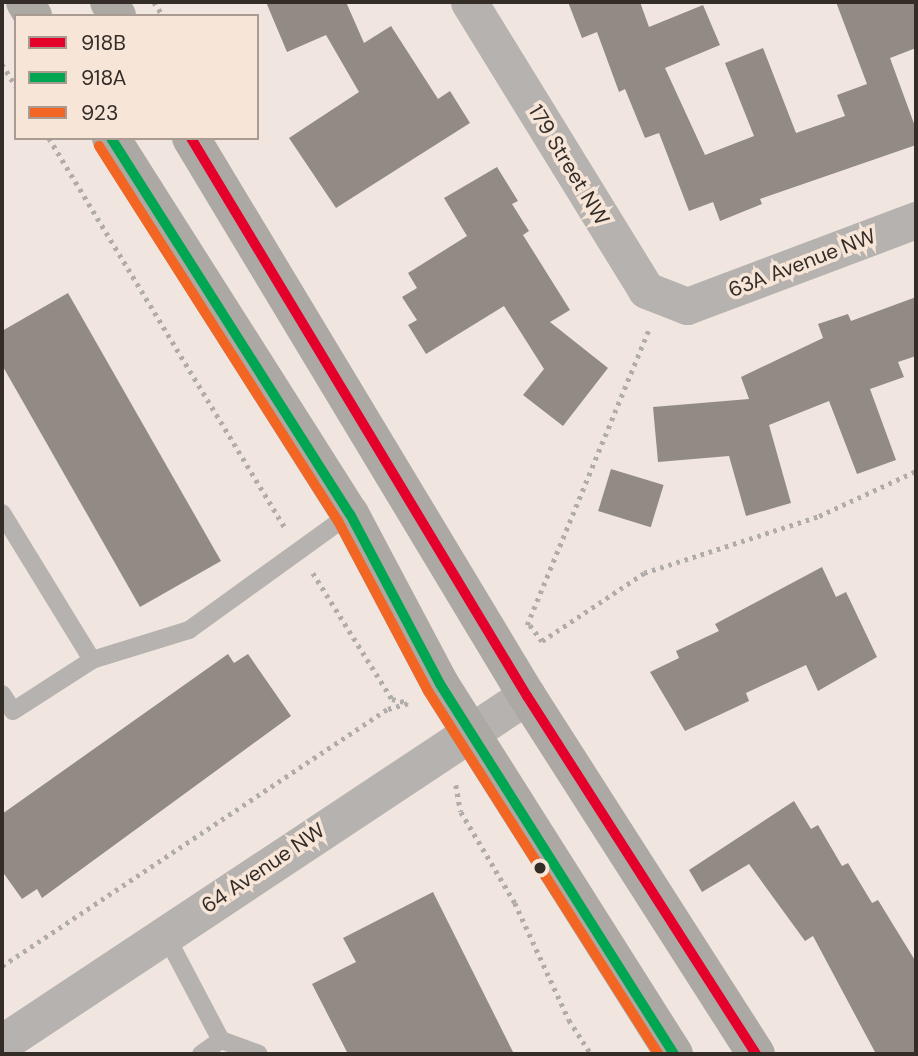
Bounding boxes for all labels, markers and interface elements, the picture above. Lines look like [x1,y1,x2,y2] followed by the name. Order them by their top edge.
[14,14,259,140] legend
[81,29,126,57] text: 918B
[81,64,126,92] text: 918A
[81,99,118,127] text: 923
[523,100,615,230] street label: 179 Street NW
[725,223,879,303] street label: 63A Avenue NW
[197,817,329,919] street label: 64 Avenue NW
[533,861,547,875] unlabelled marker

